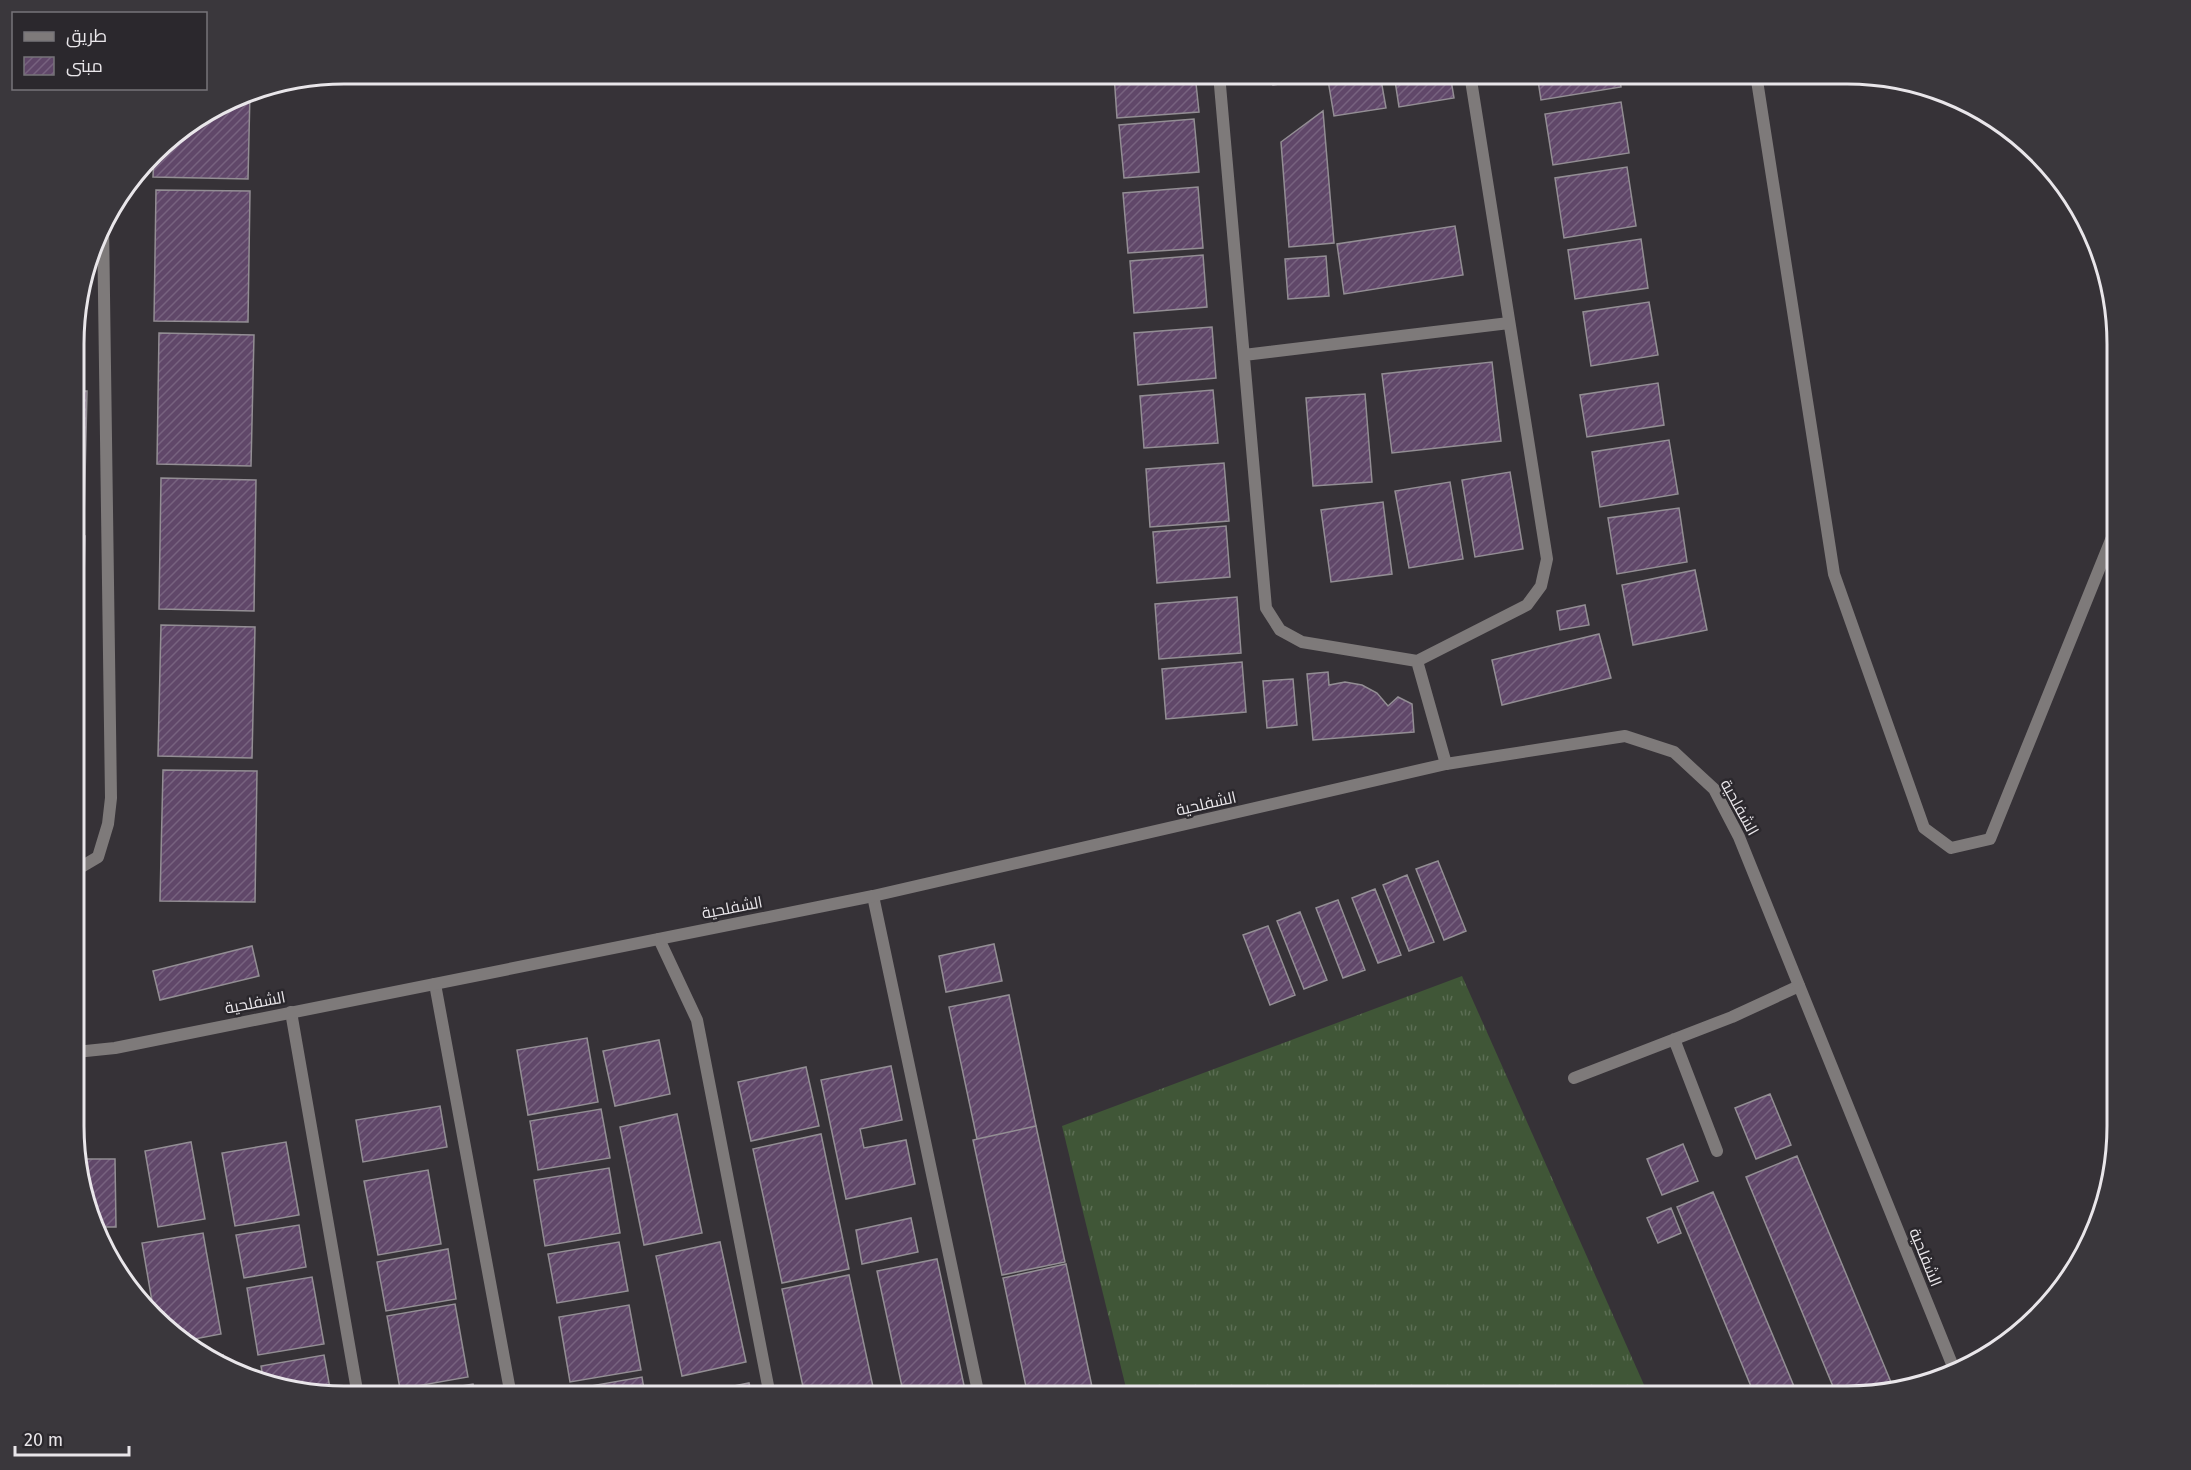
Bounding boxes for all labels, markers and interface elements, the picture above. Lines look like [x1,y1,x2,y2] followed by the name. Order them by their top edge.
[12,12,207,90] legend
[66,25,107,48] text: طريق
[66,55,103,77] text: مبنى
[1716,776,1763,839] street label: الشفلحية
[1174,787,1238,820] street label: الشفلحية
[700,892,764,923] street label: الشفلحية
[223,987,287,1018] street label: الشفلحية
[1905,1225,1946,1289] street label: الشفلحية
[15,1419,129,1457] scale bar
[24,1429,63,1451] text: 20 m

